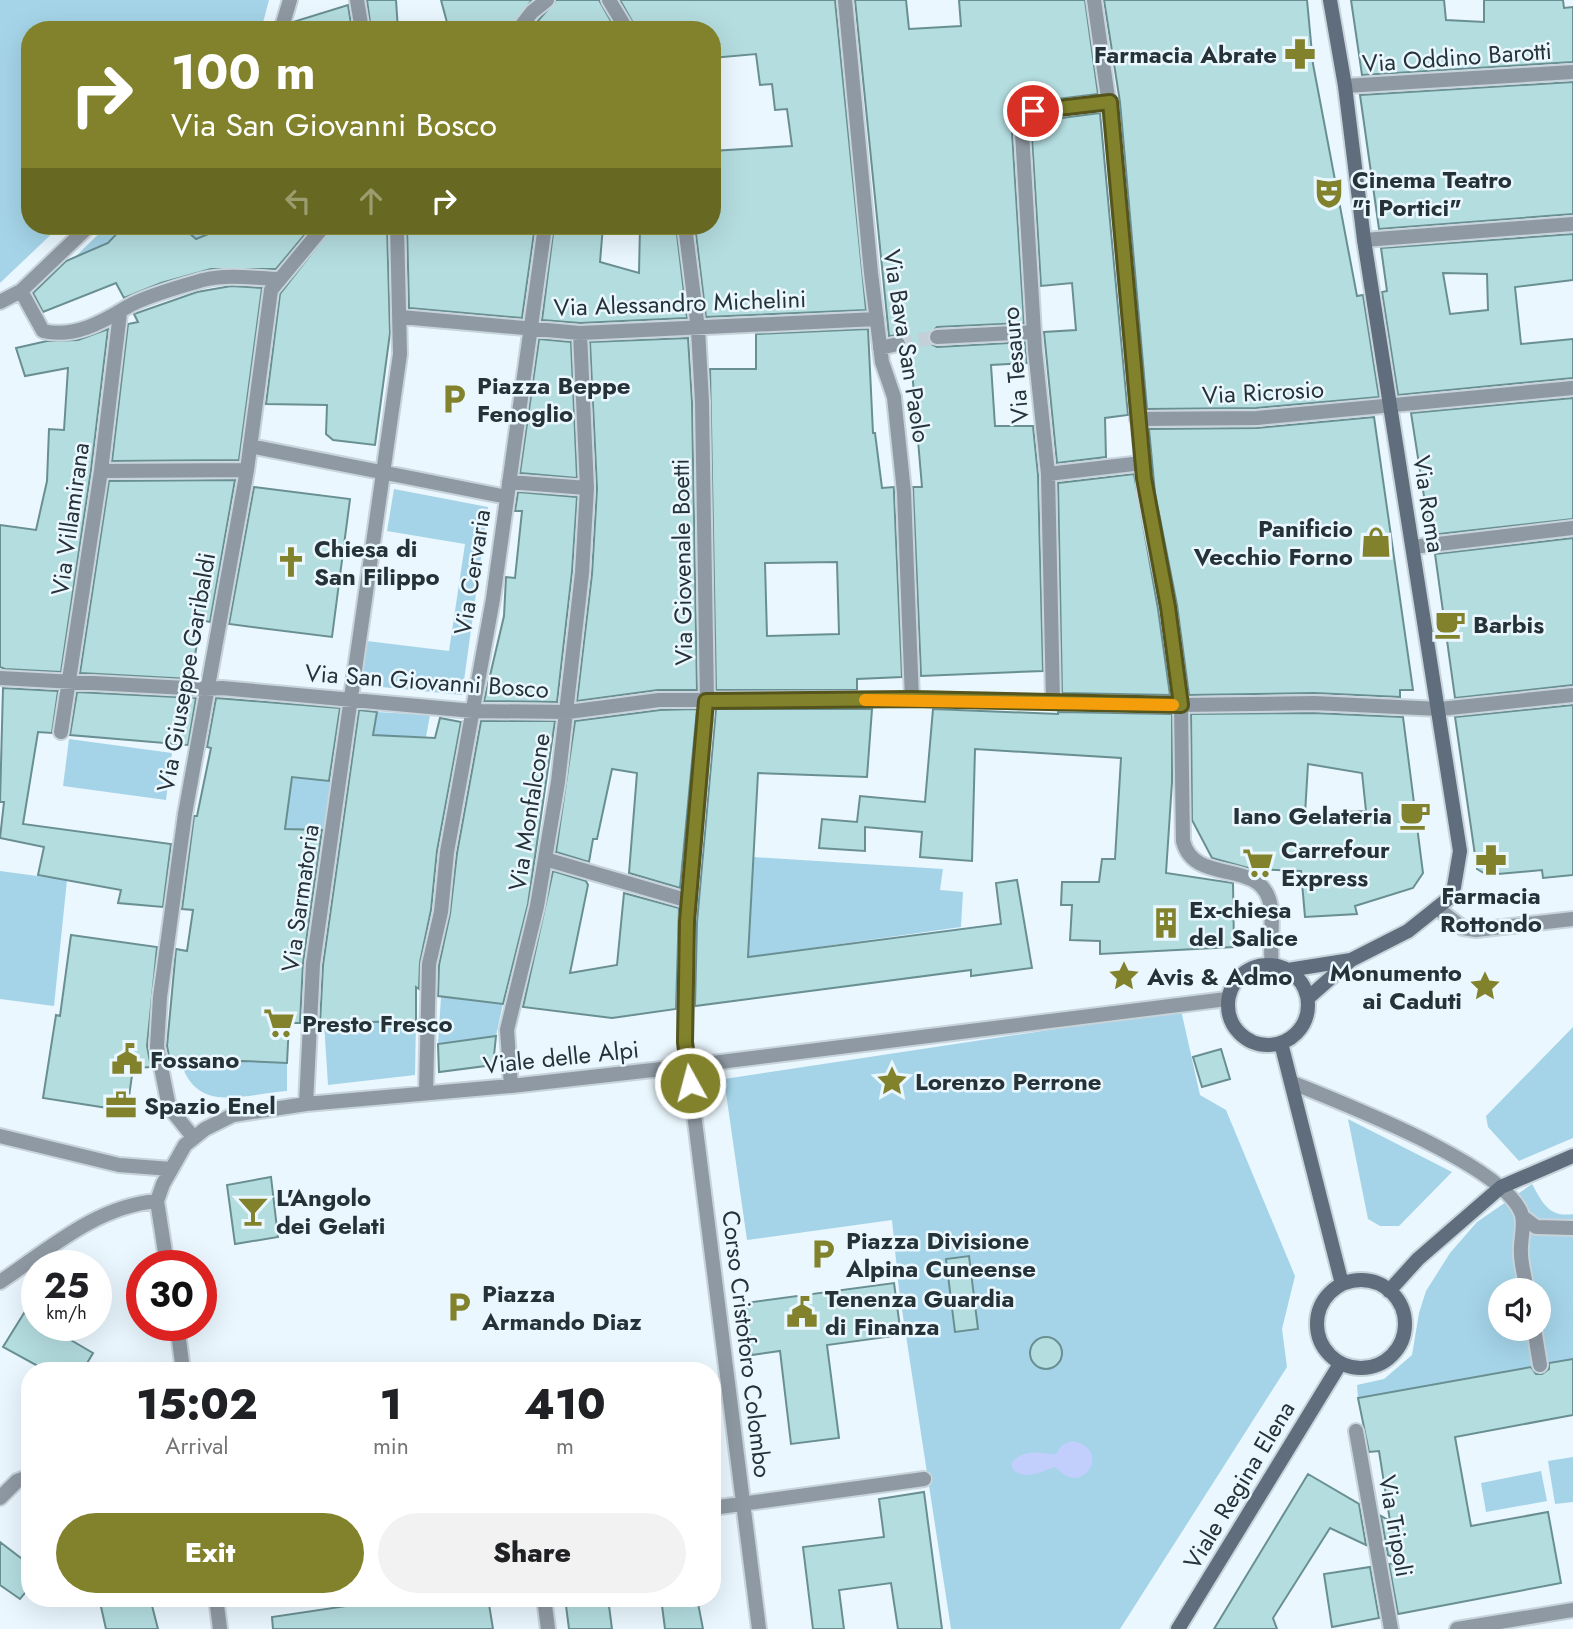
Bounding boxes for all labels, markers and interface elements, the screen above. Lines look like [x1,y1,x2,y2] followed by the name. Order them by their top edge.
[1361,33,1553,81] street label: Via Oddino Barotti
[171,37,316,107] text: 100 m
[1094,37,1277,72] place label: Farmacia Abrate
[1283,37,1317,71] pharmacy icon: Farmacia Abrate
[56,49,147,140] icon: right
[1003,81,1063,141] pin
[1014,92,1052,130] icon: arrive
[171,102,497,148] text: Via San Giovanni Bosco
[1352,162,1512,225] place label: Cinema Teatro "i Portici"
[1312,176,1346,210] theatre icon: Cinema Teatro "i Portici"
[279,182,317,220] icon: left
[352,182,390,220] icon: ahead
[425,182,463,220] icon: right
[874,247,940,445] street label: Via Bava San Paolo
[553,281,807,325] street label: Via Alessandro Michelini
[992,305,1038,425] street label: Via Tesauro
[477,368,630,431] place label: Piazza Beppe Fenoglio
[1201,371,1325,413] street label: Via Ricrosio
[437,382,471,416] parking icon: Piazza Beppe Fenoglio
[42,440,98,598] street label: Via Villamirana
[1404,453,1454,555] street label: Via Roma
[663,458,701,666] street label: Via Giovenale Boetti
[445,507,499,637] street label: Via Cervaria
[1193,511,1353,574] place label: Panificio Vecchio Forno
[1359,525,1393,559] shop icon: Panificio Vecchio Forno
[314,531,440,594] place label: Chiesa di San Filippo
[274,545,308,579] church icon: Chiesa di San Filippo
[148,550,224,794] street label: Via Giuseppe Garibaldi
[1433,607,1467,641] cafe icon: Barbis
[1473,607,1544,642] place label: Barbis
[304,655,550,707] street label: Via San Giovanni Bosco
[499,731,559,893] street label: Via Monfalcone
[1233,798,1392,833] place label: Iano Gelateria
[1398,798,1432,832] cafe icon: Iano Gelateria
[272,822,328,974] street label: Via Sarmatoria
[1281,832,1390,895] place label: Carrefour Express
[1474,843,1508,877] pharmacy icon: Farmacia Rottondo
[1241,846,1275,880] supermarket icon: Carrefour Express
[1440,878,1542,941] place label: Farmacia Rottondo
[1189,892,1298,955] place label: Ex-chiesa del Salice
[1149,906,1183,940] building icon: Ex-chiesa del Salice
[1330,955,1462,1018] place label: Monumento ai Caduti
[1107,959,1141,993] place icon: Avis & Admo
[1146,959,1292,994] place label: Avis & Admo
[1468,969,1502,1003] place icon: Monumento ai Caduti
[262,1006,296,1040] supermarket icon: Presto Fresco
[302,1006,453,1041] place label: Presto Fresco
[481,1031,641,1083] street label: Viale delle Alpi
[110,1042,144,1076] public building icon: Fossano
[150,1042,240,1077] place label: Fossano
[653,1046,727,1120] position arrow
[875,1064,909,1098] place icon: Lorenzo Perrone
[915,1064,1101,1099] place label: Lorenzo Perrone
[104,1088,138,1122] office icon: Spazio Enel
[144,1088,276,1123] place label: Spazio Enel
[276,1180,385,1243] place label: L'Angolo dei Gelati
[236,1194,270,1228] bar icon: L'Angolo dei Gelati
[713,1208,781,1480] street label: Corso Cristoforo Colombo
[845,1223,1036,1286] place label: Piazza Divisione Alpina Cuneense
[806,1237,840,1271] parking icon: Piazza Divisione Alpina Cuneense
[126,1250,217,1341] speed limit sign: 30
[44,1261,89,1311] text: 25
[481,1276,642,1339] place label: Piazza Armando Diaz
[1488,1278,1551,1341] map controls
[1488,1278,1551,1341] button: sound
[825,1281,1014,1344] place label: Tenenza Guardia di Finanza
[442,1290,476,1324] parking icon: Piazza Armando Diaz
[785,1295,819,1329] public building icon: Tenenza Guardia di Finanza
[46,1300,87,1326] text: km/h
[136,1374,258,1435] text: 15:02
[380,1374,402,1435] text: 1
[524,1374,606,1435] text: 410
[1175,1394,1303,1576] street label: Viale Regina Elena
[165,1429,229,1463] text: Arrival
[373,1429,409,1463] text: min
[556,1429,574,1463] text: m
[1370,1472,1422,1580] street label: Via Tripoli
[56,1513,364,1593] button: Exit
[378,1513,686,1593] button: Share

